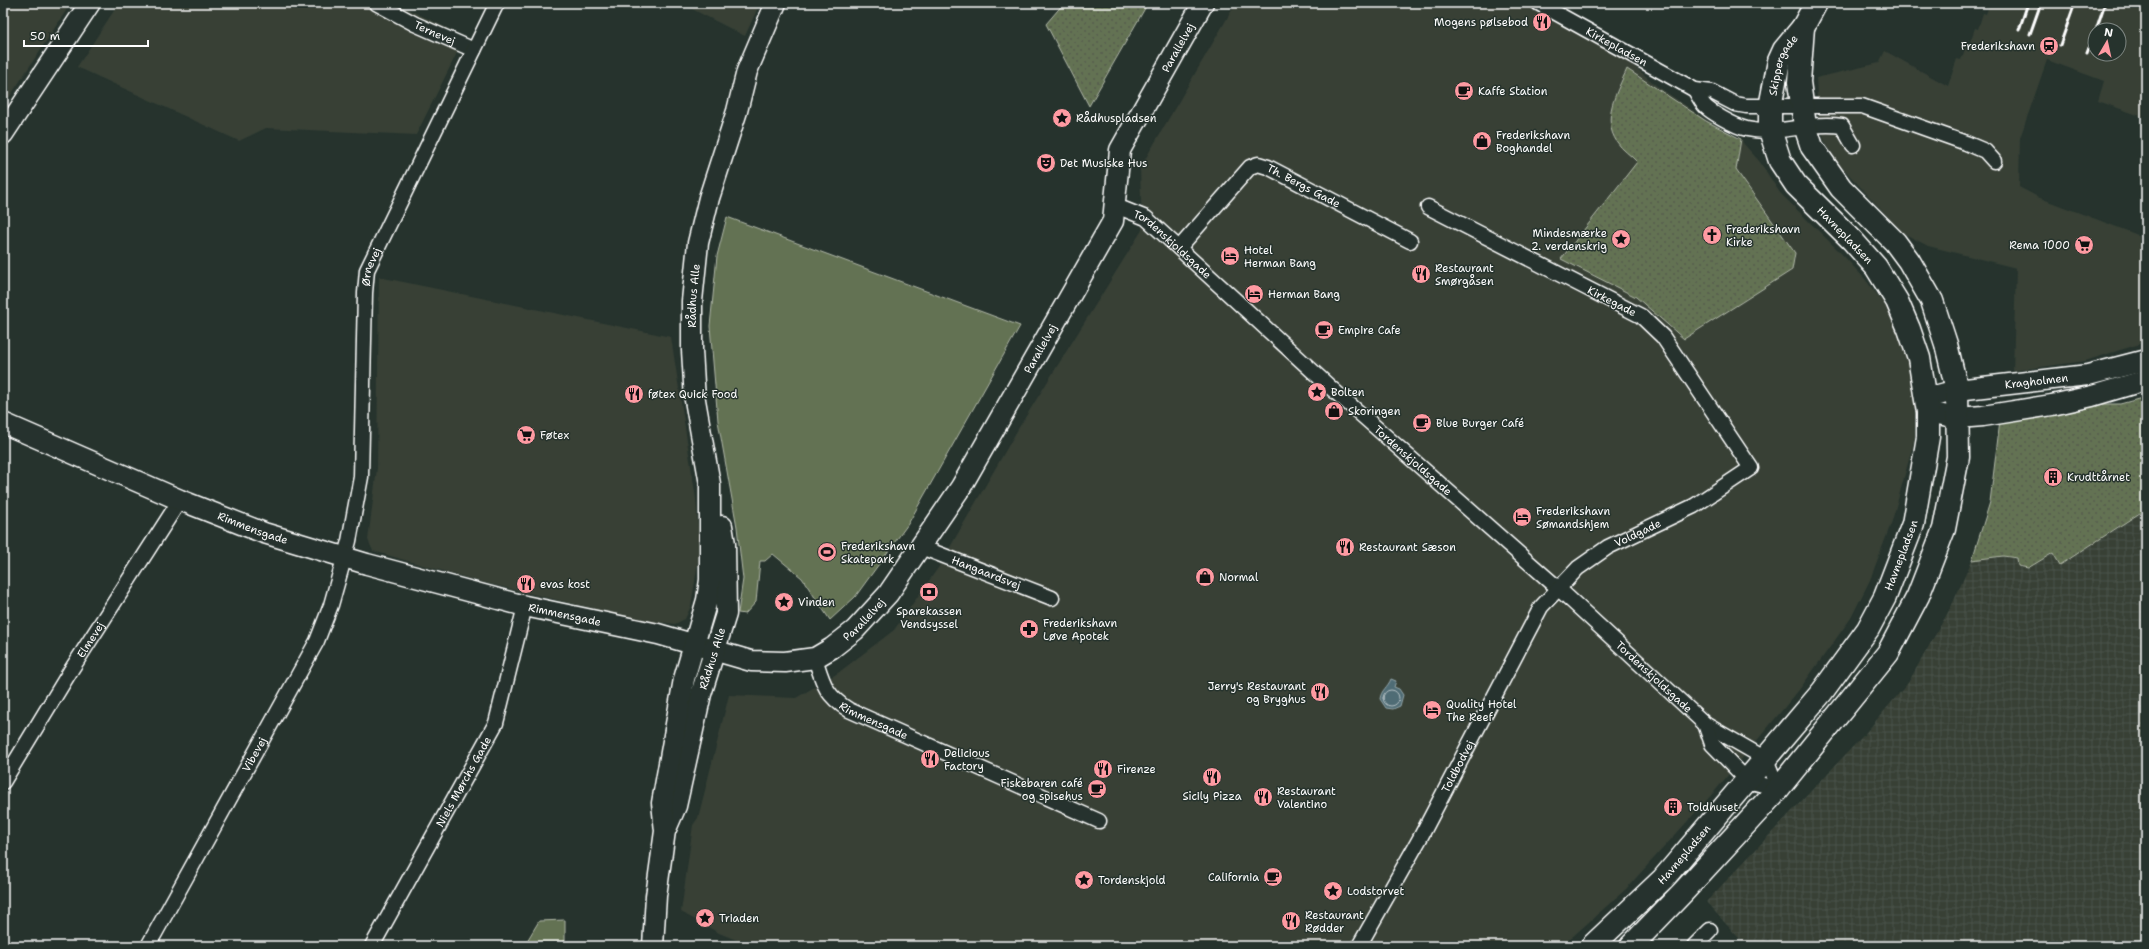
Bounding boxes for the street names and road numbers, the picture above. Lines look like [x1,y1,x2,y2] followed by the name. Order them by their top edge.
[412,18,458,49] street label: Ternevej
[1158,20,1198,75] street label: Parallelvej
[1583,24,1650,70] street label: Kirkepladsen
[1765,32,1802,97] street label: Skippergade
[1264,161,1343,211] street label: Th. Bergs Gade
[1813,203,1876,267] street label: Havnepladsen
[1131,207,1214,282] street label: Tordenskjoldsgade
[359,245,385,287] street label: Ørnevej
[685,263,704,328] street label: Rådhus Alle
[1585,283,1639,320] street label: Kirkegade
[1021,322,1061,376] street label: Parallelvej
[2004,370,2069,392] street label: Kragholmen
[1371,422,1455,499] street label: Tordenskjoldsgade
[215,508,290,548] street label: Rimmensgade
[1612,516,1664,551] street label: Voldgade
[1881,519,1922,593] street label: Havnepladsen
[949,553,1023,593] street label: Hangaardsvej
[840,595,889,645] street label: Parallelvej
[527,600,602,630] street label: Rimmensgade
[74,619,108,661] street label: Elmevej
[696,626,729,691] street label: Rådhus Alle
[1612,638,1695,717] street label: Tordenskjoldsgade
[836,698,910,743] street label: Rimmensgade
[433,734,495,830] street label: Niels Mørchs Gade
[239,735,270,775] street label: Vibevej
[1438,738,1478,795] street label: Toldbodvej
[1655,821,1714,888] street label: Havnepladsen

